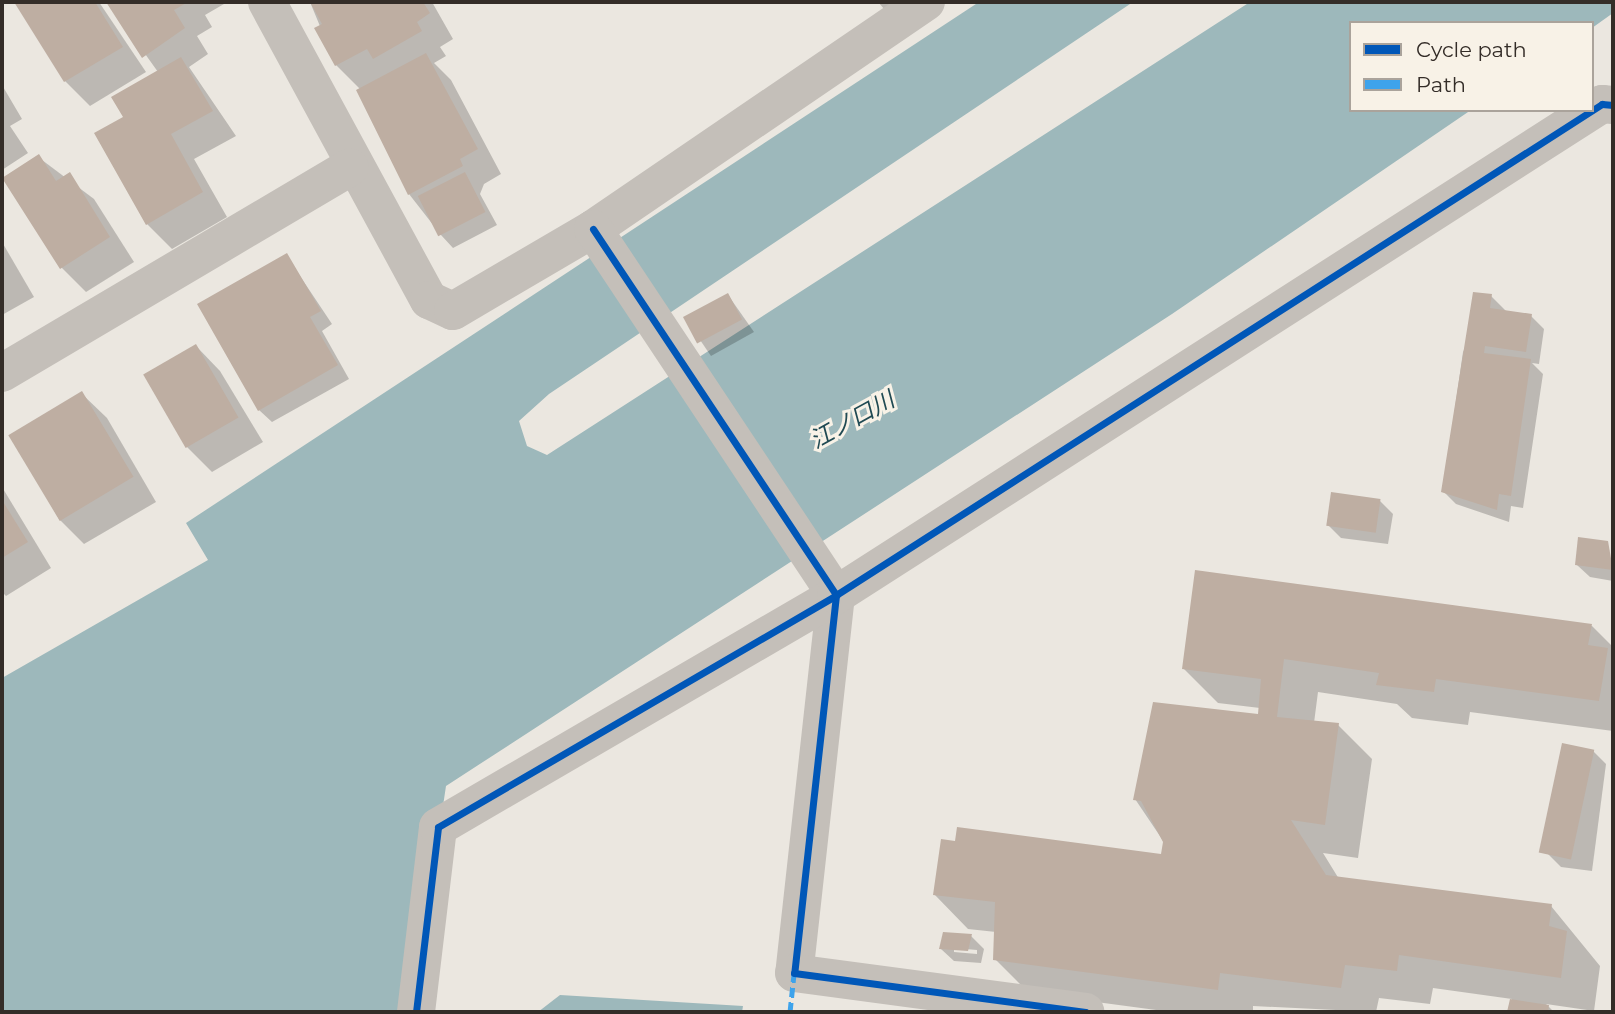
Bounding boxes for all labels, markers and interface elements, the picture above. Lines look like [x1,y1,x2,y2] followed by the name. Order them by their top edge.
[1349,21,1594,112] legend
[1416,37,1527,62] text: Cycle path
[1416,72,1466,97] text: Path
[805,386,899,454] water label: 江ノ口川

